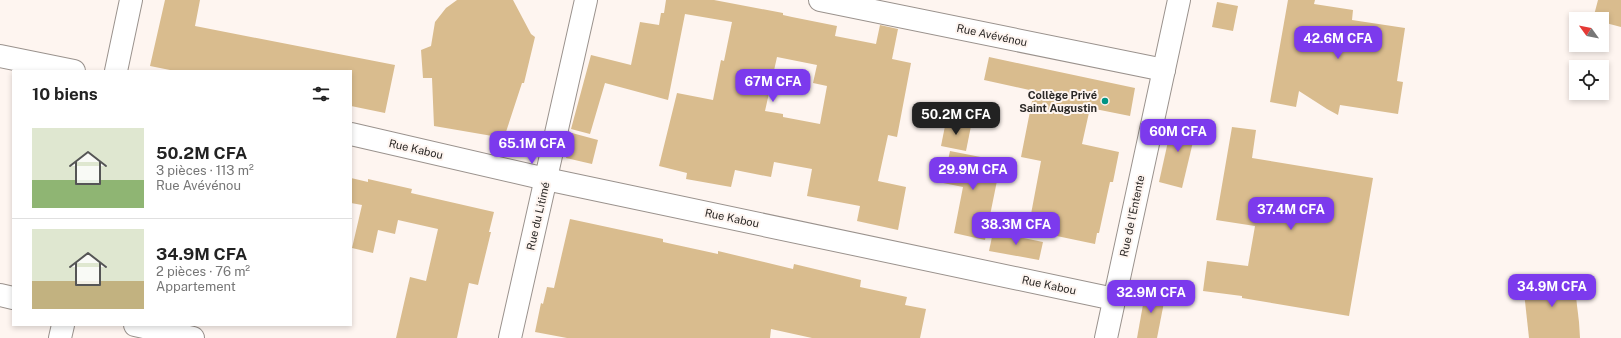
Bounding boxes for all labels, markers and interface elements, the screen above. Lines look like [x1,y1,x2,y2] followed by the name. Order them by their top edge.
[1569,12,1609,52] north arrow
[1569,12,1609,100] map controls
[956,22,1028,48] street label: Rue Avévénou
[1292,26,1384,60] pin: 42.6M CFA
[1303,31,1373,46] text: 42.6M CFA
[1569,60,1609,100] button: locate
[736,69,810,103] pin: 67M CFA
[744,74,802,89] text: 67M CFA
[310,83,332,105] icon: filters
[32,84,98,104] text: 10 biens
[1019,89,1097,114] place label: Collège Privé Saint Augustin
[1100,96,1110,106] marker: Collège Privé Saint Augustin
[910,102,1002,136] pin: 50.2M CFA
[921,107,991,122] text: 50.2M CFA
[1141,119,1215,153] pin: 60M CFA
[1149,124,1207,139] text: 60M CFA
[486,131,578,165] pin: 65.1M CFA
[498,136,566,151] text: 65.1M CFA
[388,137,444,161] street label: Rue Kabou
[156,143,247,163] text: 50.2M CFA
[64,144,112,192] icon: home
[927,157,1019,191] pin: 29.9M CFA
[938,162,1008,177] text: 29.9M CFA
[156,163,254,178] text: 3 pièces · 113 m²
[1118,174,1146,258] street label: Rue de l'Entente
[156,178,241,193] text: Rue Avévénou
[524,181,552,251] street label: Rue du Litimé
[1245,197,1337,231] pin: 37.4M CFA
[1257,202,1325,217] text: 37.4M CFA
[704,206,760,230] street label: Rue Kabou
[970,212,1062,246] pin: 38.3M CFA
[981,217,1051,232] text: 38.3M CFA
[156,244,247,264] text: 34.9M CFA
[64,245,112,293] icon: home
[156,264,250,279] text: 2 pièces · 76 m²
[1021,273,1077,297] street label: Rue Kabou
[1506,274,1598,308] pin: 34.9M CFA
[156,279,236,294] text: Appartement
[1517,279,1587,294] text: 34.9M CFA
[1105,280,1197,314] pin: 32.9M CFA
[1116,285,1186,300] text: 32.9M CFA

